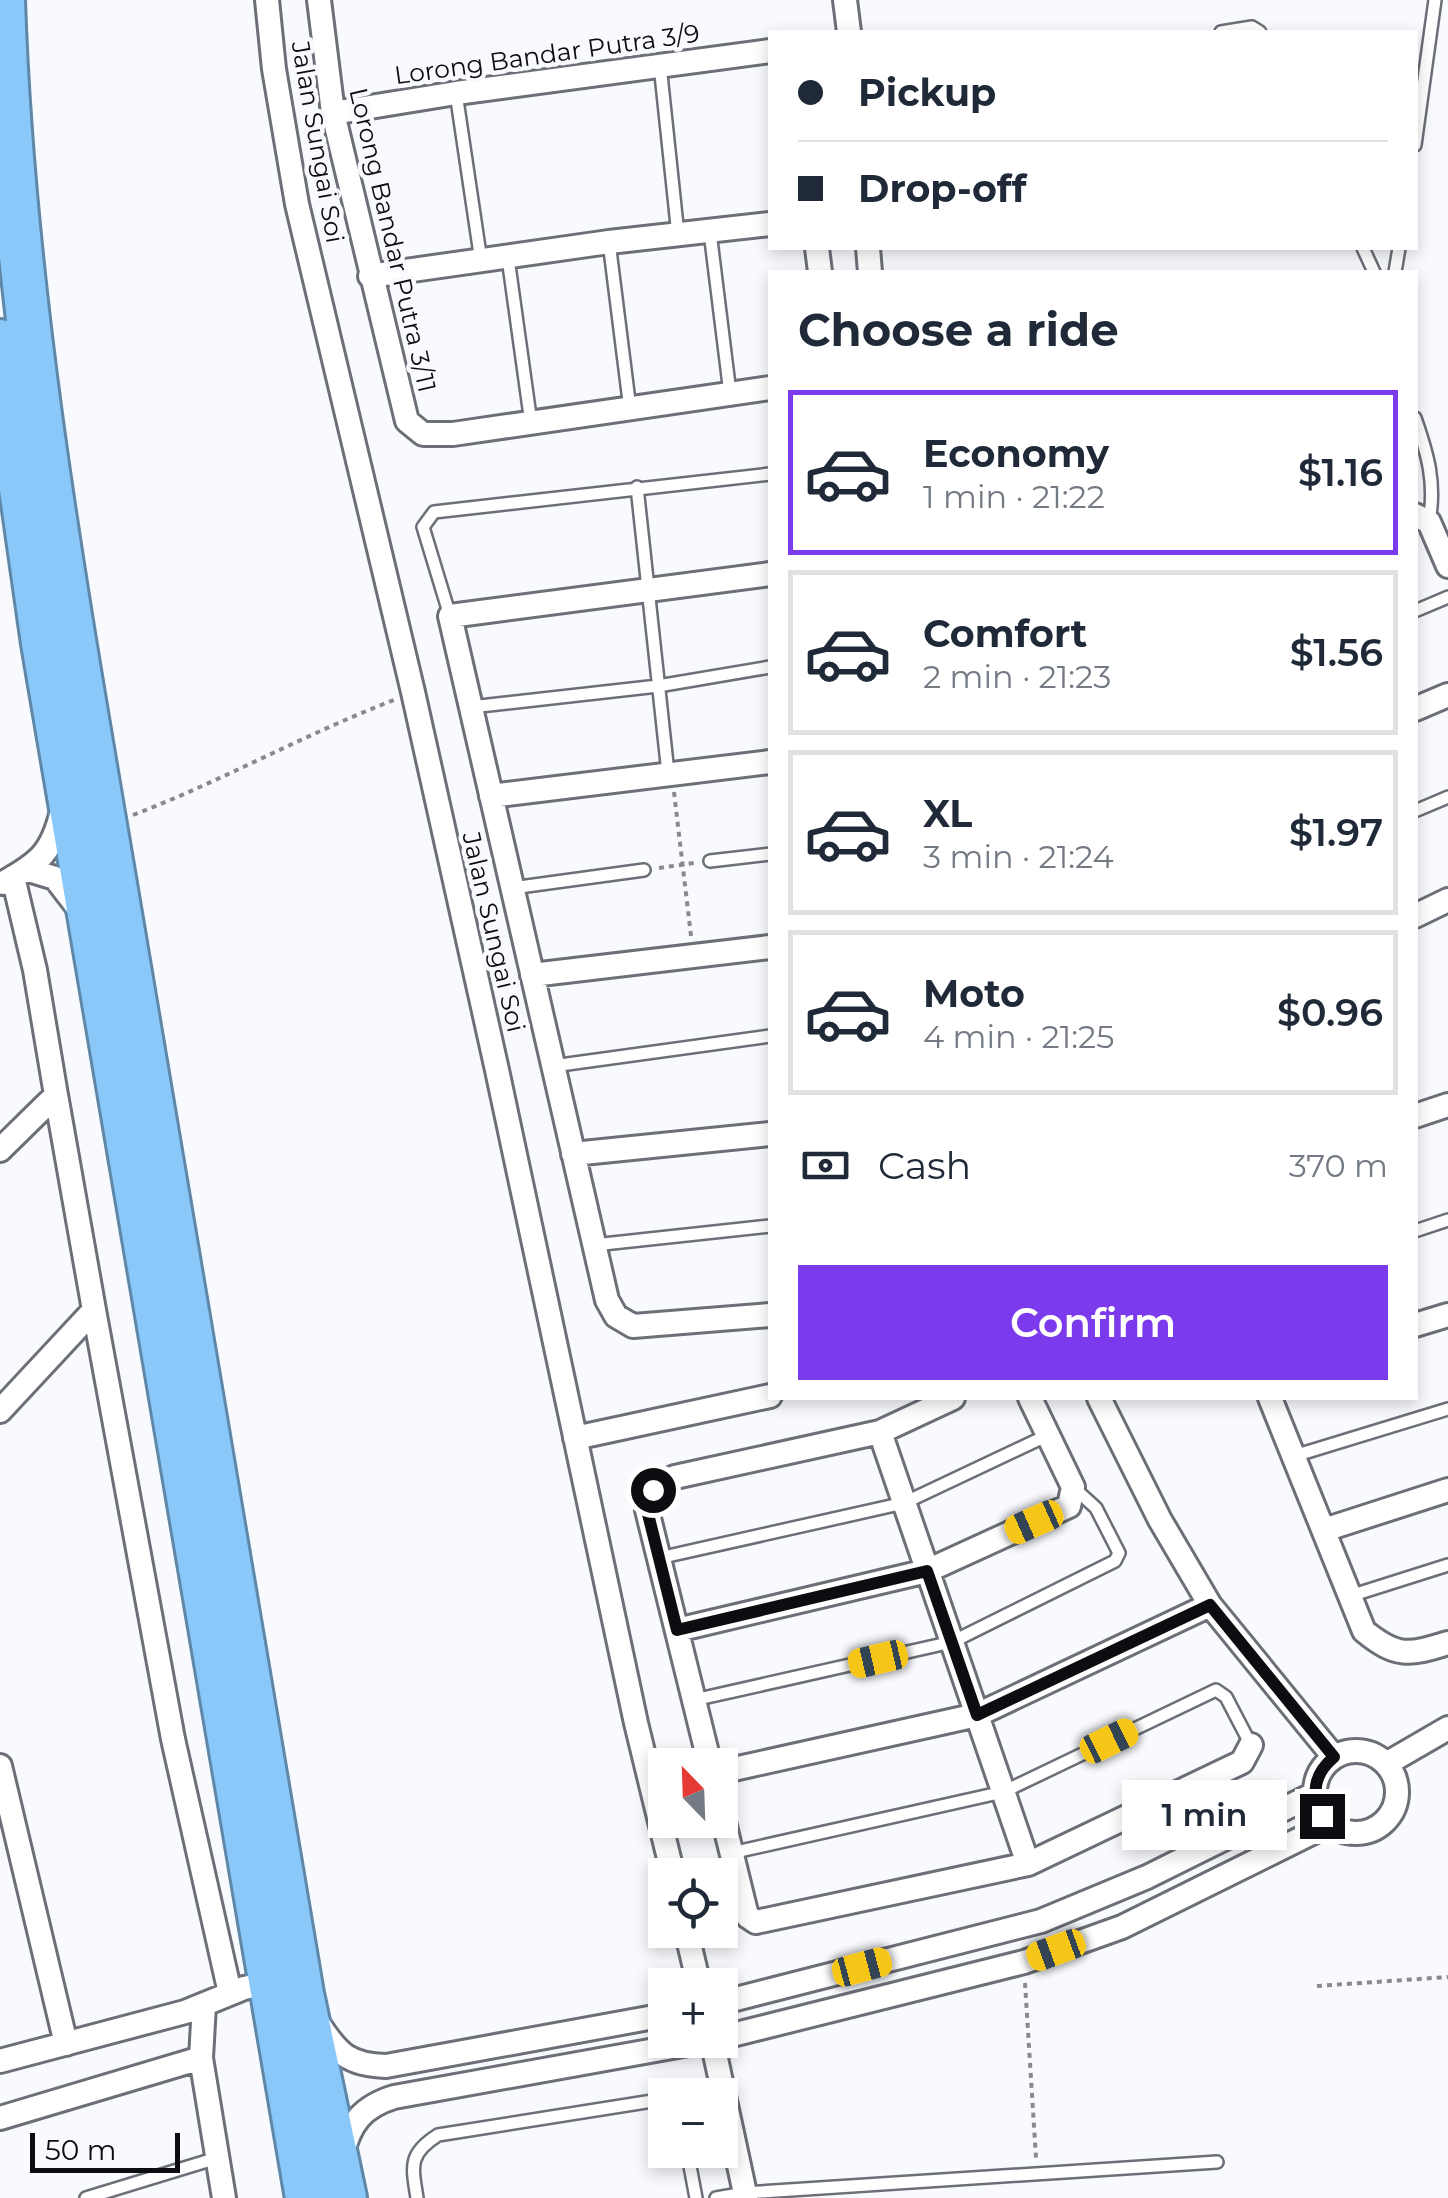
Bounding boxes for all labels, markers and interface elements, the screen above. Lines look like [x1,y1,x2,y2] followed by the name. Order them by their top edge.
[392,18,702,90] street label: Lorong Bandar Putra 3/9
[285,38,351,245] street label: Jalan Sungai Soi
[858,69,996,116] text: Pickup
[343,85,443,395] street label: Lorong Bandar Putra 3/11
[858,165,1027,212] text: Drop-off
[798,302,1119,357] text: Choose a ride
[803,428,893,518] icon: car
[923,430,1109,477] text: Economy
[1298,449,1383,496] text: $1.16
[923,477,1105,516] text: 1 min · 21:22
[803,608,893,698] icon: car
[923,610,1087,657] text: Comfort
[1290,629,1383,676] text: $1.56
[923,657,1111,696] text: 2 min · 21:23
[803,788,893,878] icon: car
[923,790,972,837] text: XL
[1289,809,1383,856] text: $1.97
[456,828,532,1035] street label: Jalan Sungai Soi
[923,837,1114,876] text: 3 min · 21:24
[803,968,893,1058] icon: car
[923,970,1025,1017] text: Moto
[1277,989,1383,1036] text: $0.96
[923,1017,1114,1056] text: 4 min · 21:25
[798,1138,853,1193] icon: cash
[878,1142,971,1189] text: Cash
[1289,1146,1388,1185] text: 370 m
[798,1265,1388,1380] button: Confirm
[631,1468,676,1513] route start
[1000,1496,1068,1548] car
[845,1638,911,1680] car
[1075,1714,1143,1768] car
[648,1748,738,1838] north arrow
[648,1748,738,2168] map controls
[1122,1781,1287,1851] callout: 1 min
[1300,1794,1345,1839] route end
[1162,1795,1247,1834] text: 1 min
[648,1858,738,1948] button: locate
[1023,1926,1089,1974] car
[829,1945,895,1989] car
[648,1968,738,2058] button: +
[648,2078,738,2168] button: −
[30,2128,180,2172] scale bar
[45,2133,116,2167] text: 50 m

